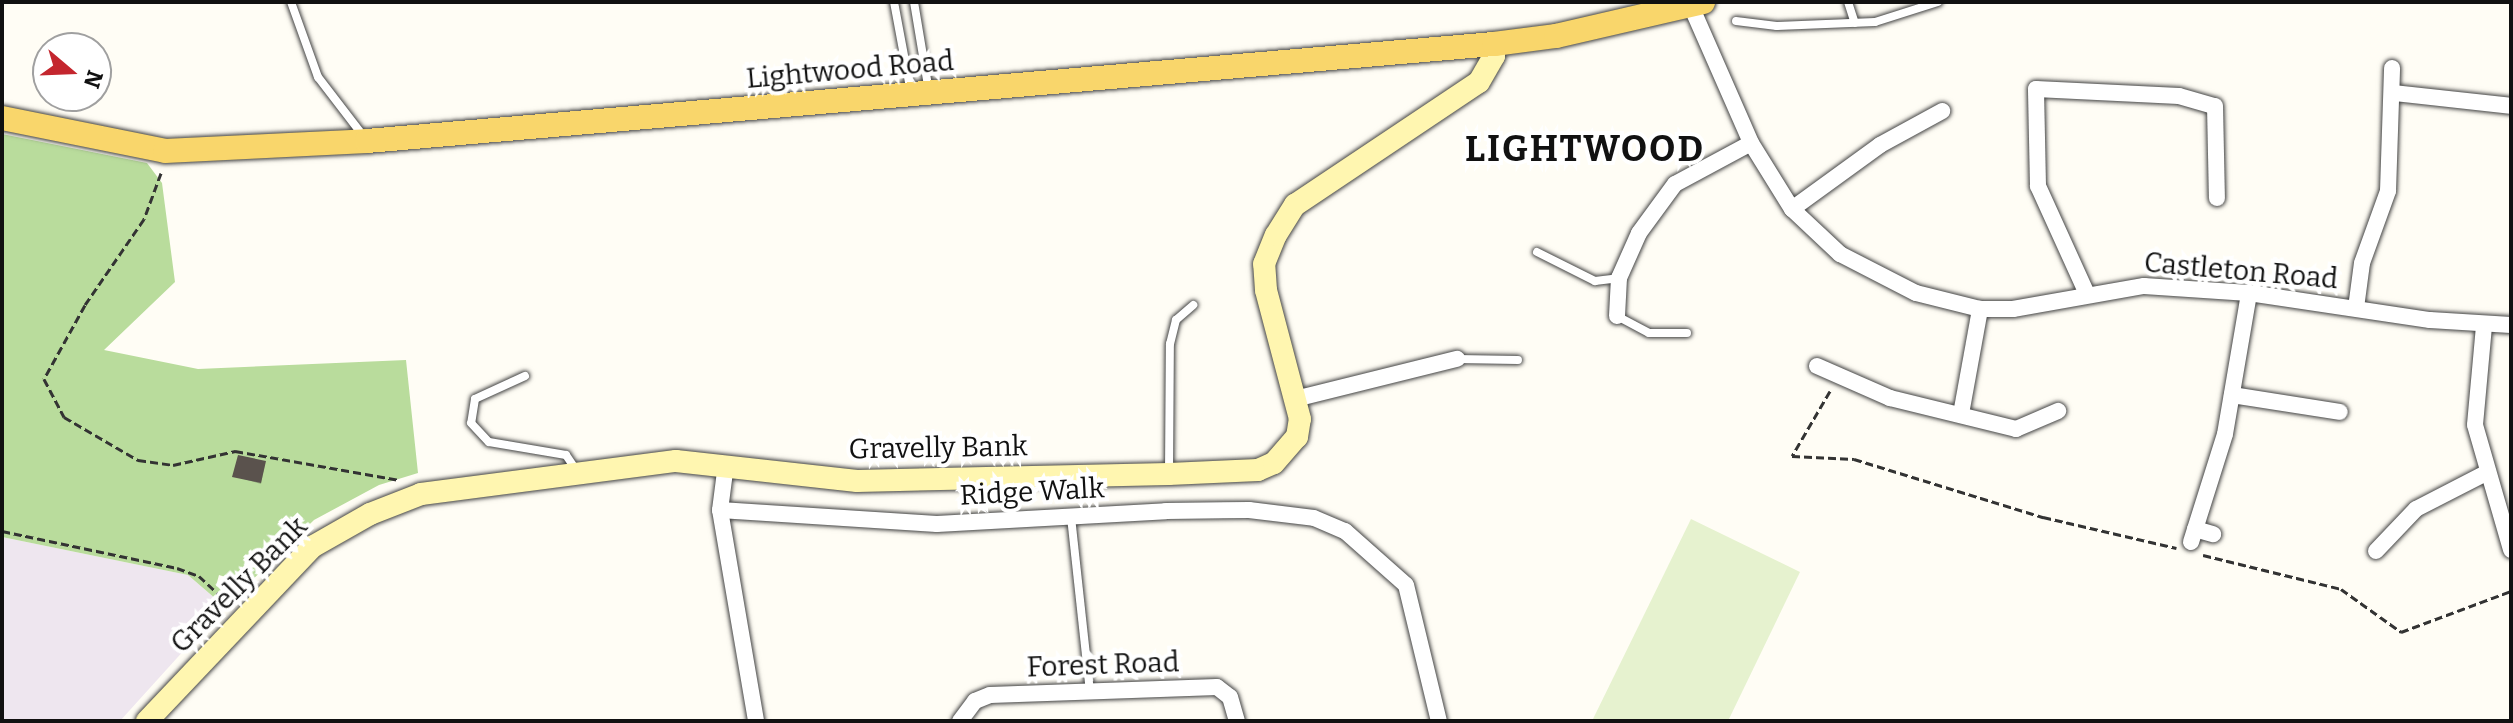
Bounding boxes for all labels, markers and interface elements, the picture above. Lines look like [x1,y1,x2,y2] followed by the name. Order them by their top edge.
[32,32,112,112] north arrow
[745,44,955,96] street label: Lightwood Road
[78,67,109,92] text: N
[1465,128,1705,172] district label: LIGHTWOOD
[2143,246,2339,296] street label: Castleton Road
[848,430,1028,466] street label: Gravelly Bank
[959,471,1105,513] street label: Ridge Walk
[164,510,314,660] street label: Gravelly Bank
[1026,646,1180,684] street label: Forest Road

